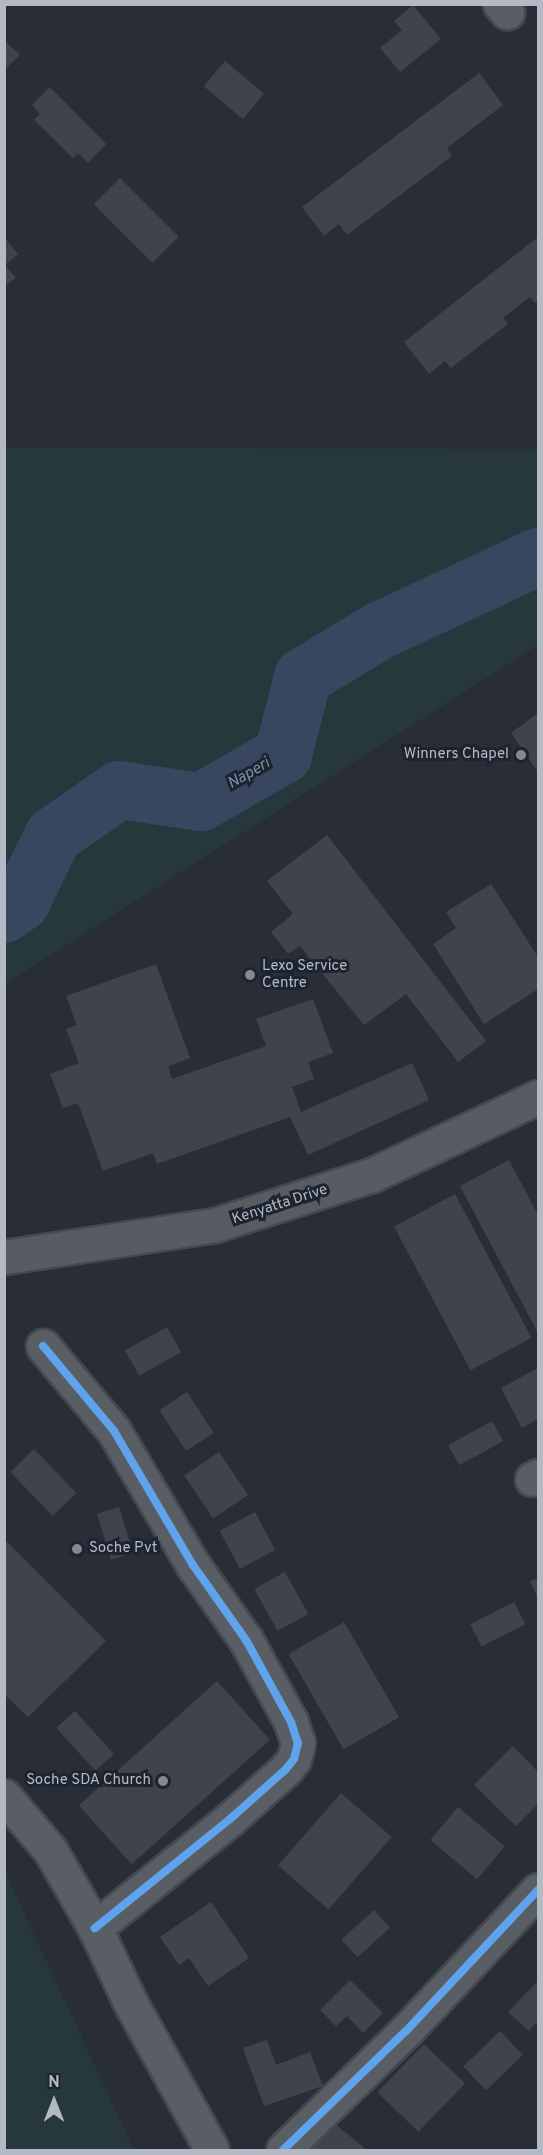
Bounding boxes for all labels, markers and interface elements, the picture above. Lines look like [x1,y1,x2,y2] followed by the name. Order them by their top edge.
[404,746,509,764] place label: Winners Chapel
[514,748,528,762] marker: Winners Chapel
[224,754,274,794] water label: Naperi
[262,957,347,992] place label: Lexo Service Centre
[243,968,257,982] marker: Lexo Service Centre
[230,1181,330,1229] street label: Kenyatta Drive
[89,1540,158,1558] place label: Soche Pvt
[70,1542,84,1556] marker: Soche Pvt
[26,1772,151,1790] place label: Soche SDA Church
[156,1774,170,1788] marker: Soche SDA Church
[24,2071,84,2131] north arrow
[48,2073,60,2093] text: N

